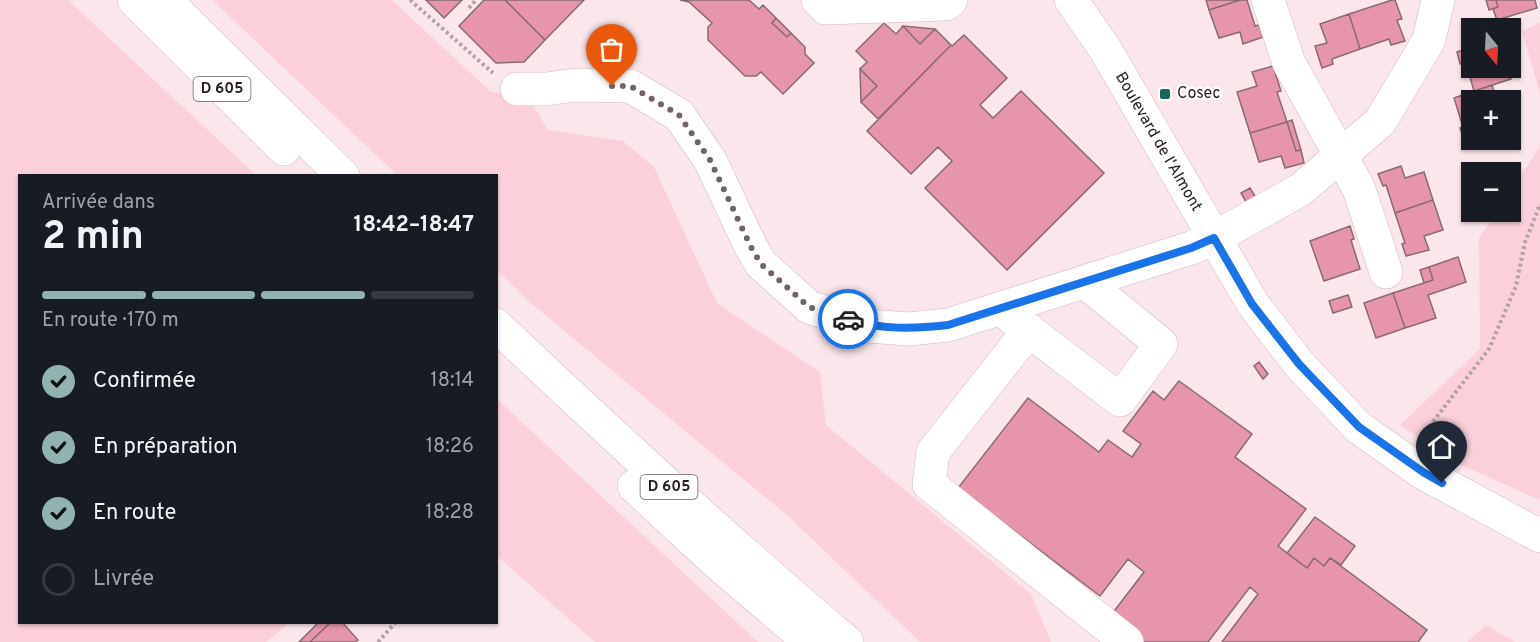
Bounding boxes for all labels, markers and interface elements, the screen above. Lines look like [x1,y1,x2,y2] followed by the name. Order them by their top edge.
[1461,18,1521,78] north arrow
[1461,18,1521,222] map controls
[586,24,637,86] pin
[595,33,628,66] icon: bag
[1110,69,1206,215] street label: Boulevard de l'Almont
[194,77,250,101] road number: D 605
[1177,84,1220,104] place label: Cosec
[1158,87,1172,101] marker: Cosec
[1461,90,1521,150] button: +
[1461,162,1521,222] button: −
[42,190,155,216] text: Arrivée dans
[353,212,474,239] text: 18:42–18:47
[42,214,144,263] text: 2 min
[818,289,878,349] courier
[832,303,865,336] icon: car
[42,308,179,334] text: En route · 170 m
[42,365,75,398] icon: check
[93,368,196,395] text: Confirmée
[430,368,474,394] text: 18:14
[1416,421,1467,483] pin
[1425,430,1458,463] icon: home
[42,431,75,464] icon: check
[93,434,238,461] text: En préparation
[426,434,474,460] text: 18:26
[640,475,698,499] road number: D 605
[42,497,75,530] icon: check
[93,500,176,527] text: En route
[425,500,474,526] text: 18:28
[93,566,154,593] text: Livrée

